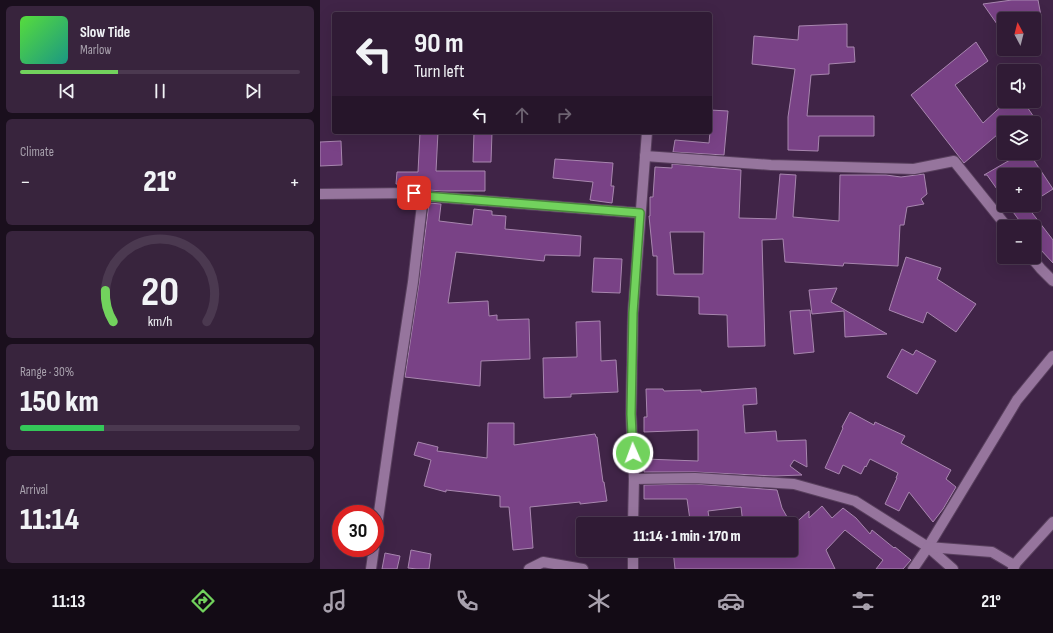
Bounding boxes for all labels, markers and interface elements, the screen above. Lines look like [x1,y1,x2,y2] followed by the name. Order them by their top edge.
[997,12,1041,56] north arrow
[997,12,1041,264] map controls
[80,23,130,42] text: Slow Tide
[414,27,464,60] text: 90 m
[348,28,400,80] icon: left
[80,42,112,58] text: Marlow
[414,61,465,82] text: Turn left
[997,64,1041,108] button: sound
[56,80,78,102] icon: previous
[149,80,171,102] icon: pause
[242,80,264,102] icon: next
[469,104,491,126] icon: left
[511,104,533,126] icon: ahead
[553,104,575,126] icon: right
[997,116,1041,160] button: layers
[20,144,54,160] text: Climate
[143,164,177,200] text: 21°
[997,168,1041,212] button: +
[20,169,31,196] text: −
[289,169,300,196] text: +
[397,176,431,210] pin
[403,182,425,204] icon: arrive
[997,220,1041,264] button: −
[141,268,179,317] text: 20
[148,313,172,330] text: km/h
[20,364,74,380] text: Range · 30%
[20,384,99,420] text: 150 km
[612,432,654,474] position arrow
[20,482,48,498] text: Arrival
[20,502,79,538] text: 11:14
[332,505,384,557] speed limit sign: 30
[633,527,741,546] text: 11:14 · 1 min · 170 m
[189,587,217,615] icon: directions
[321,587,349,615] icon: music
[453,587,481,615] icon: phone
[585,587,613,615] icon: climate
[717,587,745,615] icon: car
[849,587,877,615] icon: filters
[52,591,85,612] text: 11:13
[981,591,1001,612] text: 21°

